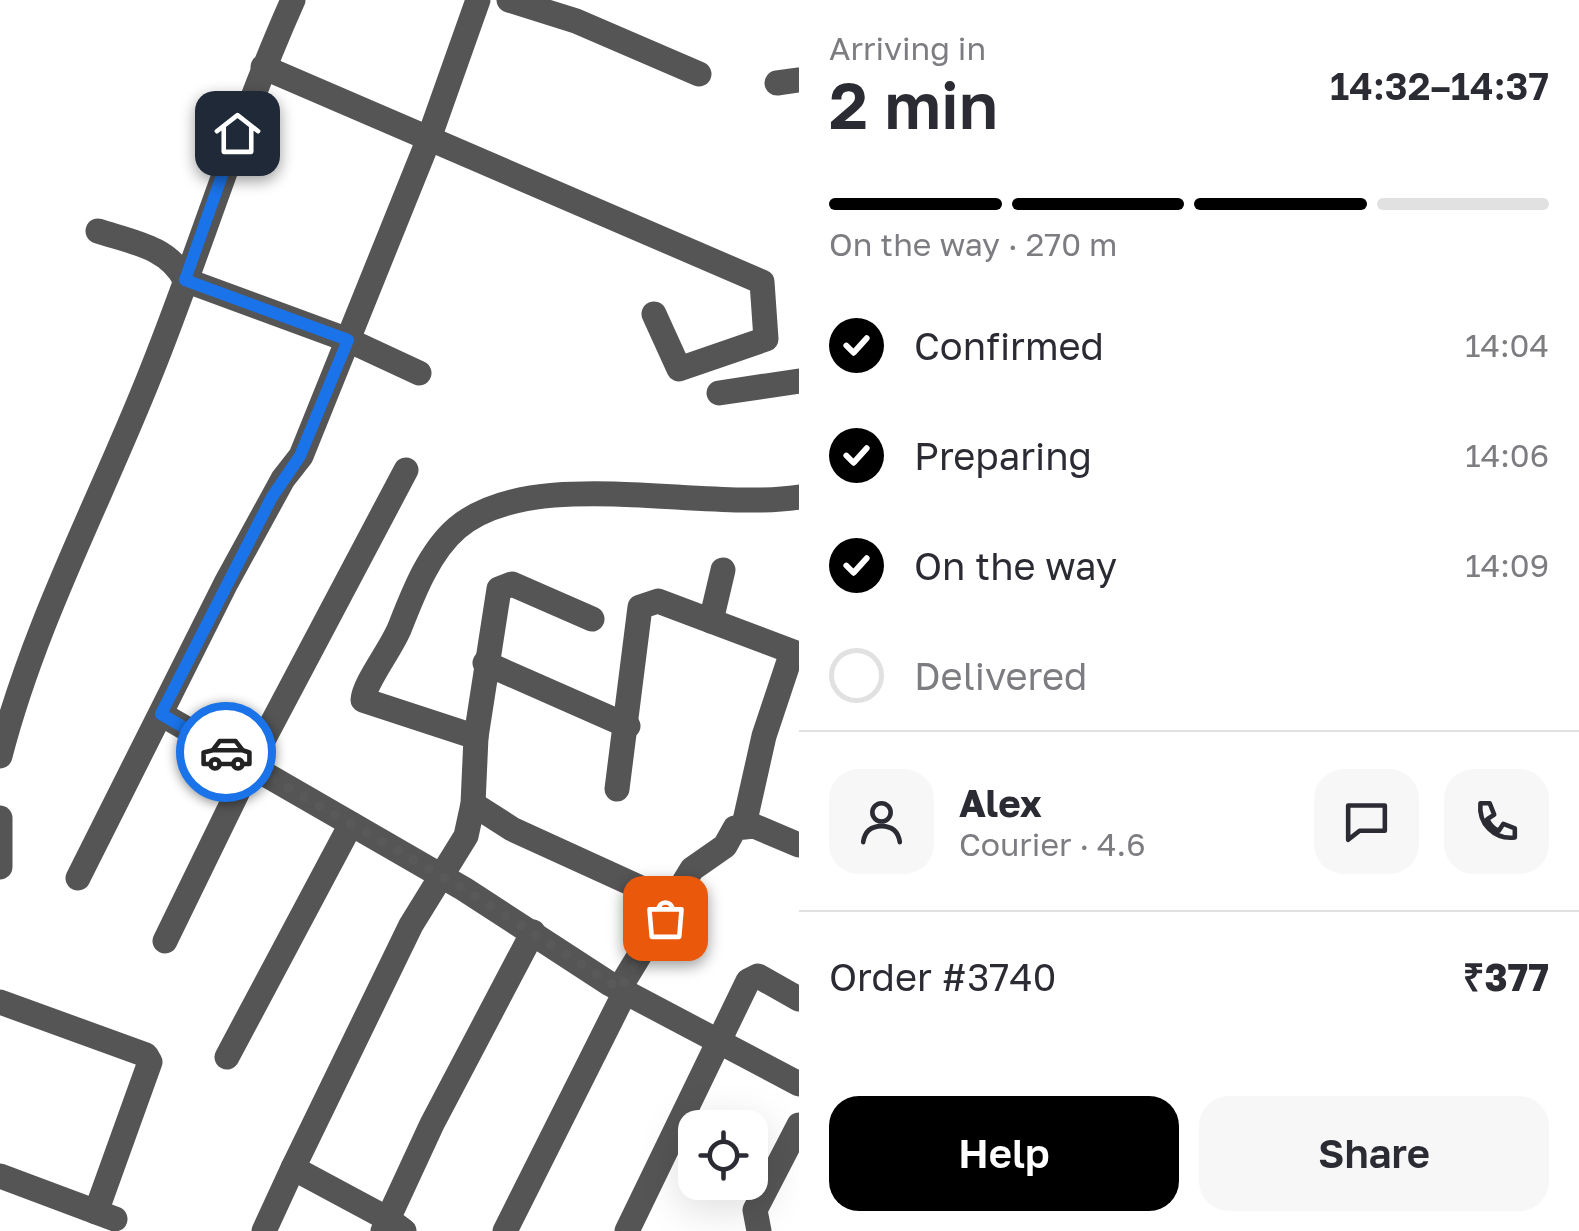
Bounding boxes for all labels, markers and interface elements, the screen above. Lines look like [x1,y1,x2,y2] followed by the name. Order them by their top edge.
[829,29,986,67] text: Arriving in
[1330,63,1549,108] text: 14:32–14:37
[829,65,998,143] text: 2 min
[195,91,280,176] pin
[210,106,265,161] icon: home
[829,225,1117,263] text: On the way · 270 m
[829,318,884,373] icon: check
[914,323,1104,368] text: Confirmed
[1465,326,1549,364] text: 14:04
[829,428,884,483] icon: check
[914,433,1092,478] text: Preparing
[1465,436,1549,474] text: 14:06
[829,538,884,593] icon: check
[914,543,1117,588] text: On the way
[1465,546,1549,584] text: 14:09
[914,653,1087,698] text: Delivered
[176,702,276,802] courier
[199,725,254,780] icon: car
[829,769,934,874] button: person
[1314,769,1419,874] button: chat
[1444,769,1549,874] button: phone
[959,780,1042,825] text: Alex
[959,825,1146,863] text: Courier · 4.6
[623,876,708,961] pin
[638,891,693,946] icon: bag
[829,954,1056,999] text: Order #3740
[1463,954,1549,999] text: ₹377
[829,1096,1179,1211] button: Help
[1199,1096,1549,1211] button: Share
[678,1110,768,1200] map controls
[678,1110,768,1200] button: locate

